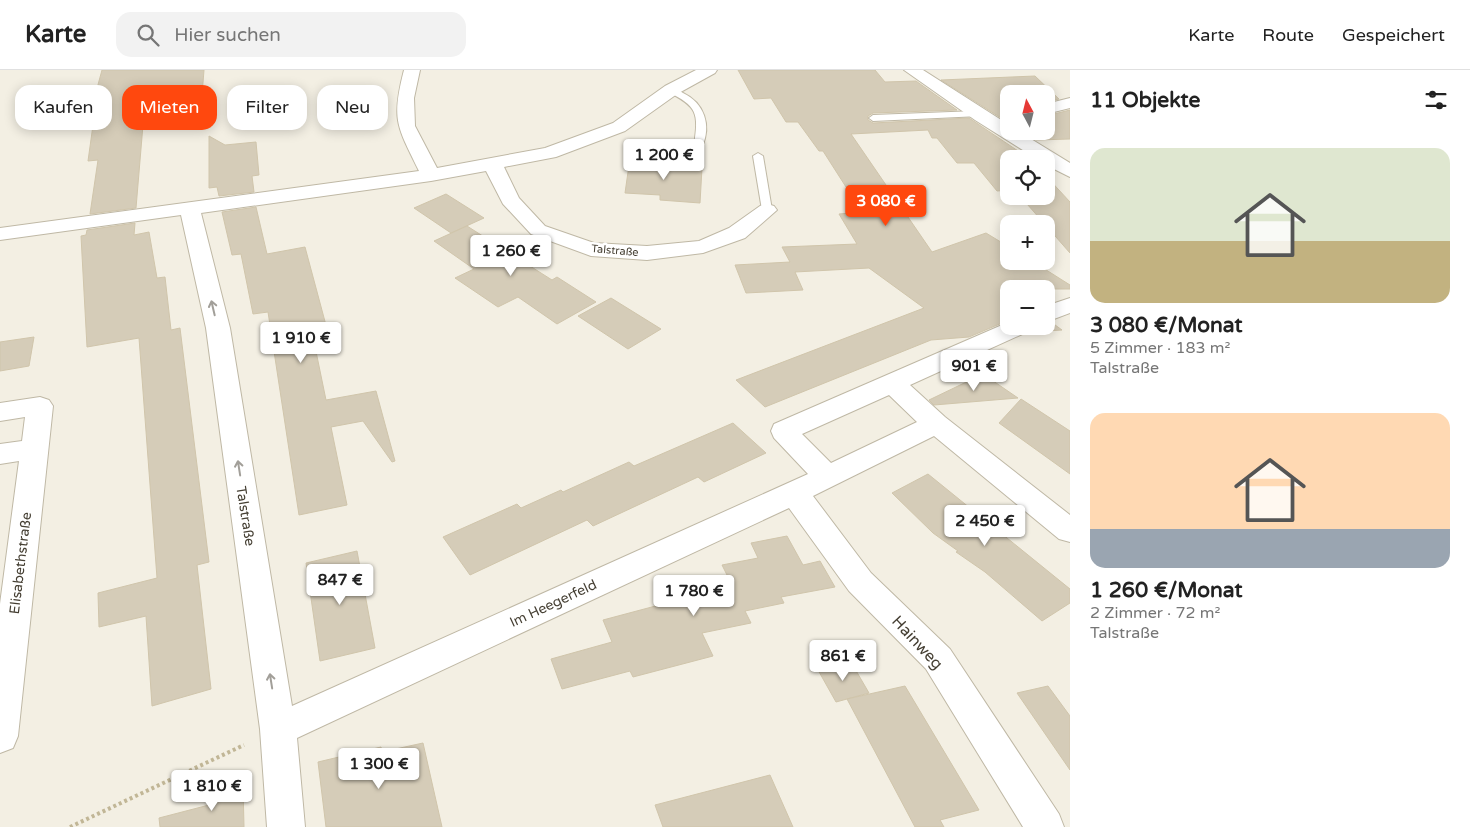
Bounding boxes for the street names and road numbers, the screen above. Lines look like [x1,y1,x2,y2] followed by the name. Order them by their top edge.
[591,242,639,259] street label: Talstraße
[232,485,259,547] street label: Talstraße
[6,511,35,615] street label: Elisabethstraße
[507,576,599,631] street label: Im Heegerfeld
[887,612,947,674] street label: Hainweg

